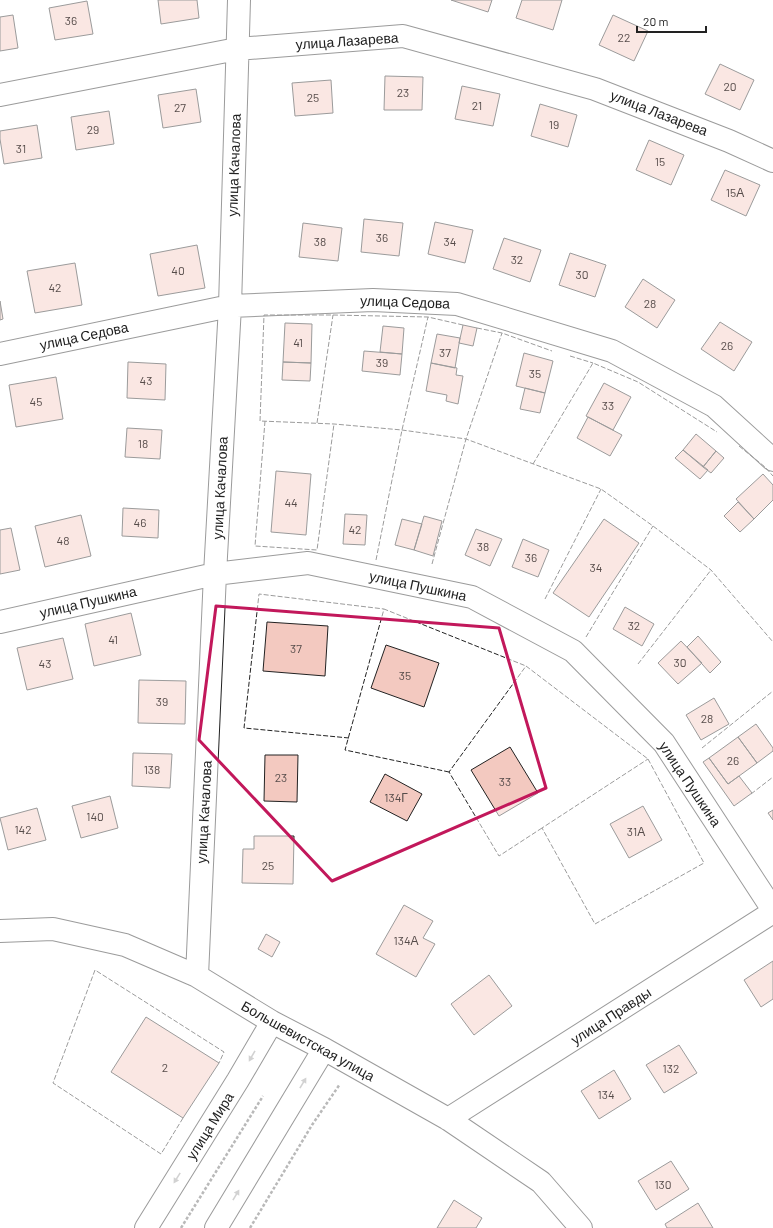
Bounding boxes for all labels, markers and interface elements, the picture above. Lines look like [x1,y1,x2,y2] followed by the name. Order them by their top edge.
[637,8,706,34] scale bar
[65,13,77,27] house number: 36
[643,14,669,28] text: 20 m
[295,28,399,53] street label: улица Лазарева
[618,30,630,44] house number: 22
[723,79,737,93] house number: 20
[397,85,409,99] house number: 23
[608,86,710,139] street label: улица Лазарева
[307,90,319,104] house number: 25
[472,98,482,112] house number: 21
[174,100,186,114] house number: 27
[223,113,244,217] street label: улица Качалова
[549,117,559,131] house number: 19
[87,122,99,136] house number: 29
[16,141,26,155] house number: 31
[655,154,665,168] house number: 15
[726,185,744,199] house number: 15А
[376,230,388,244] house number: 36
[314,234,326,248] house number: 38
[444,234,456,248] house number: 34
[511,252,523,266] house number: 32
[171,263,185,277] house number: 40
[576,267,588,281] house number: 30
[48,280,62,294] house number: 42
[360,291,450,312] street label: улица Седова
[644,296,656,310] house number: 28
[38,318,130,353] street label: улица Седова
[293,335,303,349] house number: 41
[721,338,733,352] house number: 26
[439,345,451,359] house number: 37
[376,355,388,369] house number: 39
[529,366,541,380] house number: 35
[140,373,152,387] house number: 43
[30,394,42,408] house number: 45
[602,398,614,412] house number: 33
[138,436,148,450] house number: 18
[208,436,231,540] street label: улица Качалова
[284,495,298,509] house number: 44
[134,515,146,529] house number: 46
[348,522,362,536] house number: 42
[57,533,69,547] house number: 48
[477,539,489,553] house number: 38
[525,550,537,564] house number: 36
[590,560,602,574] house number: 34
[368,567,469,604] street label: улица Пушкина
[38,582,138,621] street label: улица Пушкина
[628,618,640,632] house number: 32
[108,632,118,646] house number: 41
[290,641,302,655] house number: 37
[674,655,686,669] house number: 30
[39,656,51,670] house number: 43
[399,668,411,682] house number: 35
[156,694,168,708] house number: 39
[701,711,713,725] house number: 28
[656,738,725,830] street label: улица Пушкина
[727,753,739,767] house number: 26
[192,760,215,864] street label: улица Качалова
[144,762,160,776] house number: 138
[275,770,287,784] house number: 23
[499,774,511,788] house number: 33
[384,790,408,804] house number: 134Г
[86,809,104,823] house number: 140
[14,822,32,836] house number: 142
[627,824,645,838] house number: 31А
[262,858,274,872] house number: 25
[394,933,419,947] house number: 134А
[567,983,654,1048] street label: улица Правды
[239,997,378,1084] street label: Большевистская улица
[249,1050,256,1062] one-way arrow
[162,1060,168,1074] house number: 2
[663,1061,679,1075] house number: 132
[300,1077,307,1089] one-way arrow
[598,1087,615,1101] house number: 134
[182,1089,237,1163] street label: улица Мира
[173,1172,180,1184] one-way arrow
[654,1177,672,1191] house number: 130
[233,1189,240,1200] one-way arrow

